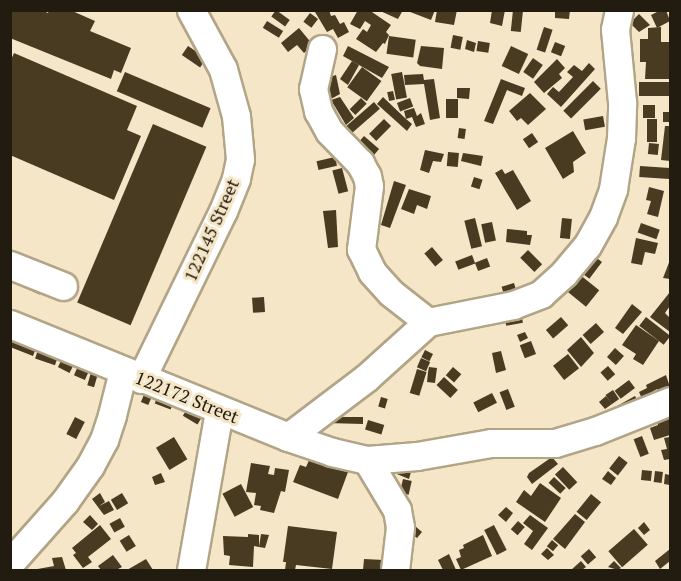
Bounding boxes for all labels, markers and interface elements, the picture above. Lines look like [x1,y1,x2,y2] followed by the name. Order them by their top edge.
[179,175,243,285] street label: 122145 Street
[132,366,242,428] street label: 122172 Street

